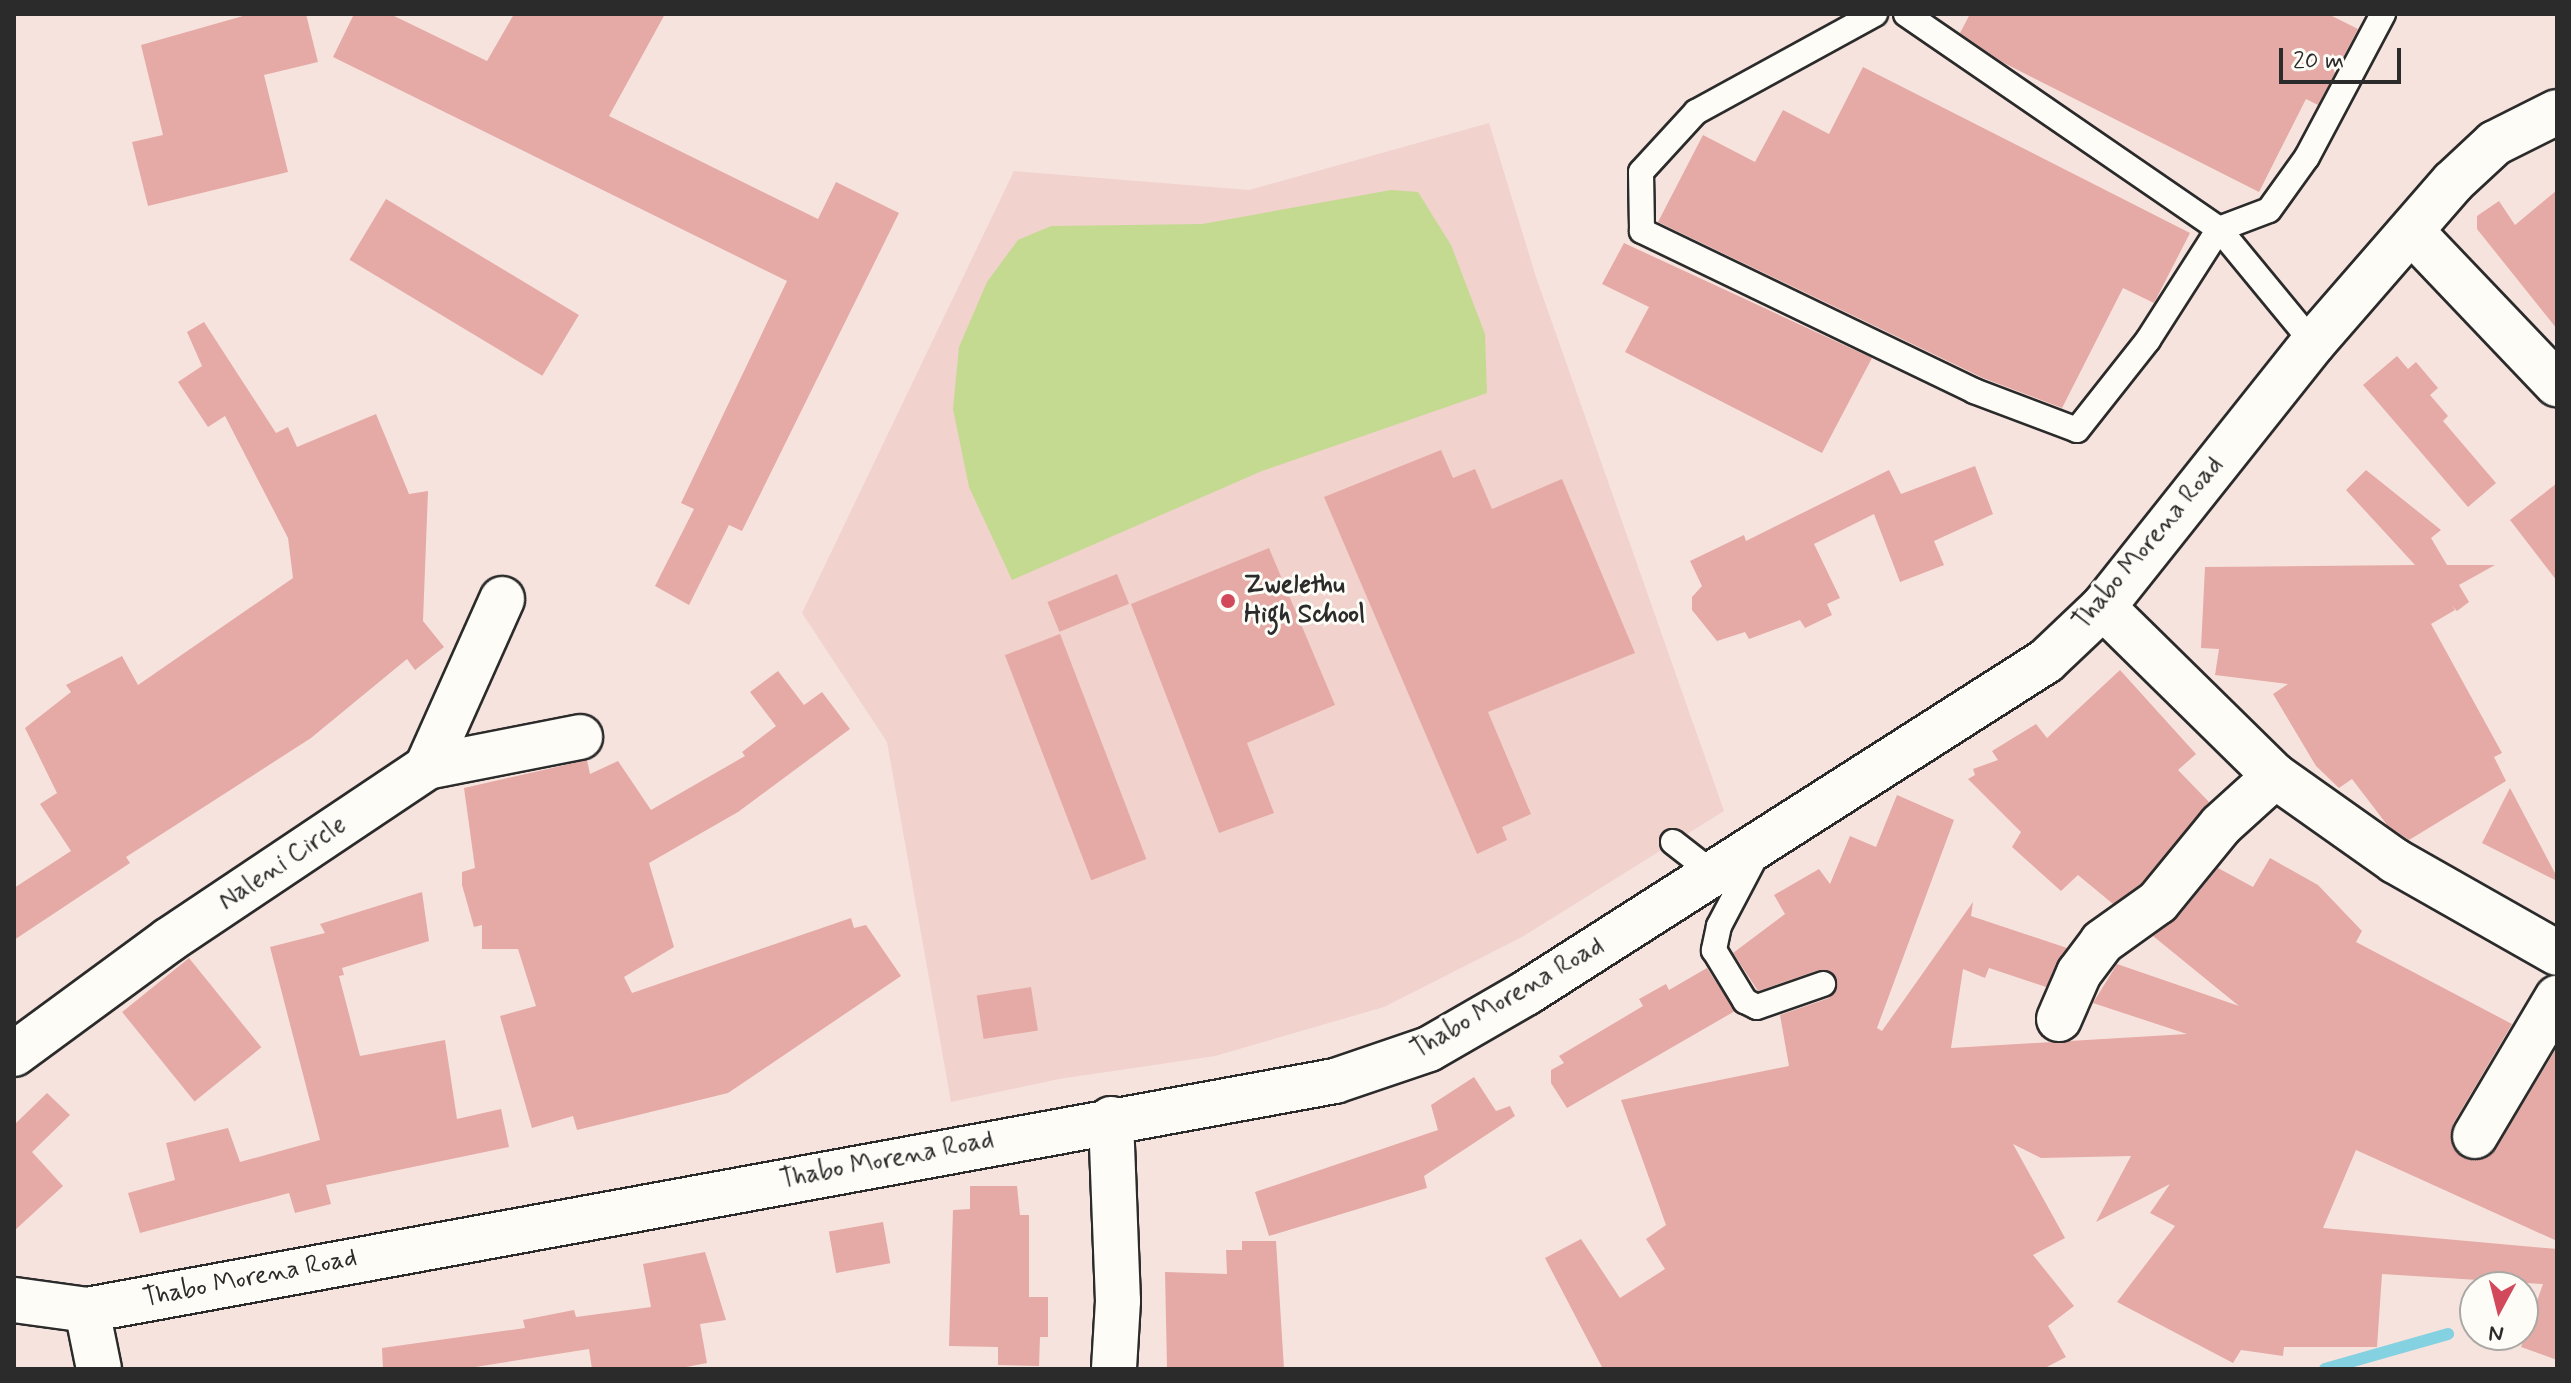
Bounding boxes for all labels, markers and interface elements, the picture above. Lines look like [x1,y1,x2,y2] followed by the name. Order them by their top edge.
[2283,32,2405,82] scale bar
[2293,46,2344,77] text: 20 m
[2066,449,2232,639] street label: Thabo Morena Road
[1244,570,1365,632] place label: Zwelethu High School
[1219,592,1237,610] marker: Zwelethu High School
[213,810,353,918] street label: Naleni Circle
[1404,930,1612,1068] street label: Thabo Morena Road
[775,1124,999,1198] street label: Thabo Morena Road
[138,1242,362,1316] street label: Thabo Morena Road
[2459,1271,2539,1351] north arrow
[2487,1318,2505,1348] text: N

